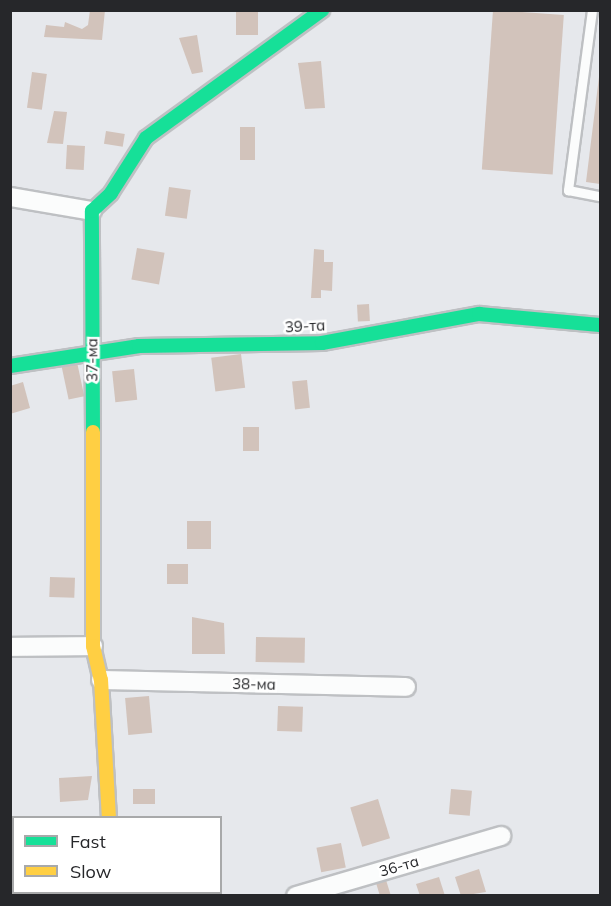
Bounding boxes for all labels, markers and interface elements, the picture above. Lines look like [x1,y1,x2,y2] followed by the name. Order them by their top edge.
[284,316,326,336] street label: 39-та
[83,338,101,382] street label: 37-ма
[232,675,276,693] street label: 38-ма
[12,816,222,894] legend
[70,830,106,853] text: Fast
[377,852,421,880] street label: 36-та
[70,860,111,883] text: Slow

